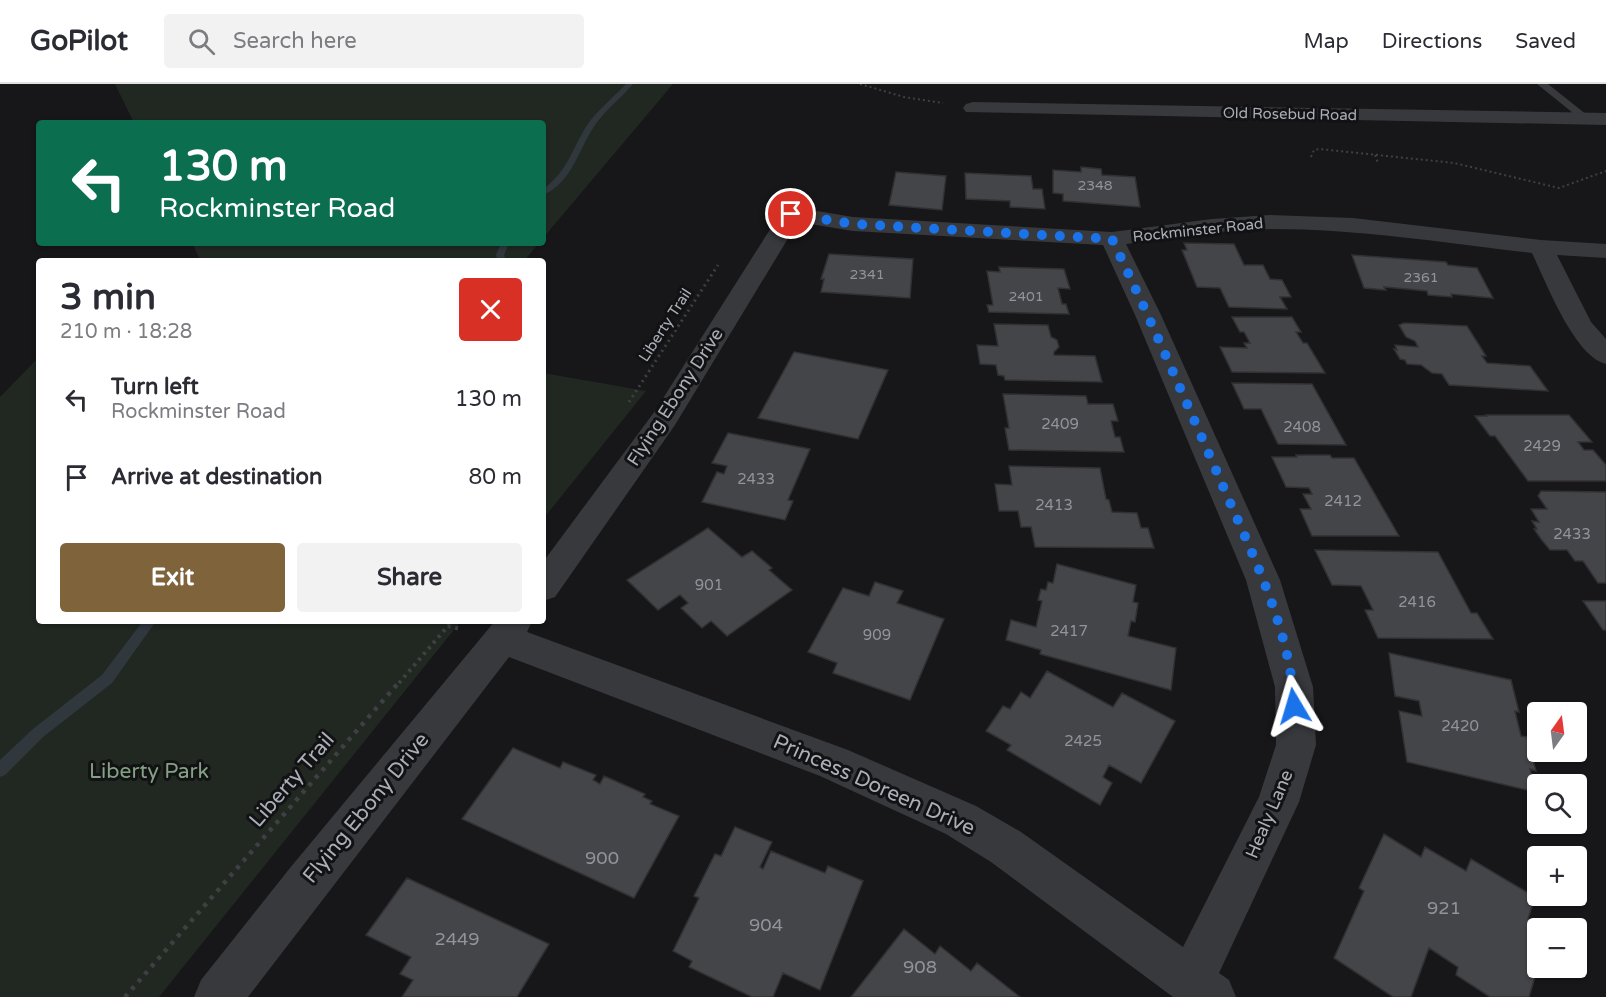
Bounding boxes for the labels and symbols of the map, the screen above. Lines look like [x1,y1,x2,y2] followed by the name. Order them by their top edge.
[1223,104,1357,124] street label: Old Rosebud Road
[1077,177,1113,194] house number: 2348
[765,188,816,239] pin
[1132,214,1264,246] street label: Rockminster Road
[849,266,885,283] house number: 2341
[1403,269,1439,286] house number: 2361
[635,285,695,365] street label: Liberty Trail
[1008,288,1044,305] house number: 2401
[622,324,728,470] street label: Flying Ebony Drive
[1041,415,1079,433] house number: 2409
[1283,418,1321,436] house number: 2408
[1523,437,1561,455] house number: 2429
[737,470,775,488] house number: 2433
[1324,492,1362,510] house number: 2412
[1035,496,1073,514] house number: 2413
[1553,525,1591,543] house number: 2433
[695,576,723,594] house number: 901
[1398,593,1436,611] house number: 2416
[1050,622,1088,640] house number: 2417
[863,626,891,644] house number: 909
[1262,674,1326,738] position arrow
[1527,702,1587,762] north arrow
[1441,717,1479,735] house number: 2420
[244,728,340,832] street label: Liberty Trail
[298,728,434,888] street label: Flying Ebony Drive
[769,729,979,841] street label: Princess Doreen Drive
[1064,732,1102,750] house number: 2425
[89,759,209,784] park label: Liberty Park
[1240,766,1298,862] street label: Healy Lane
[585,847,619,869] house number: 900
[1427,897,1461,919] house number: 921
[749,914,783,936] house number: 904
[434,928,480,950] house number: 2449
[903,956,937,978] house number: 908

